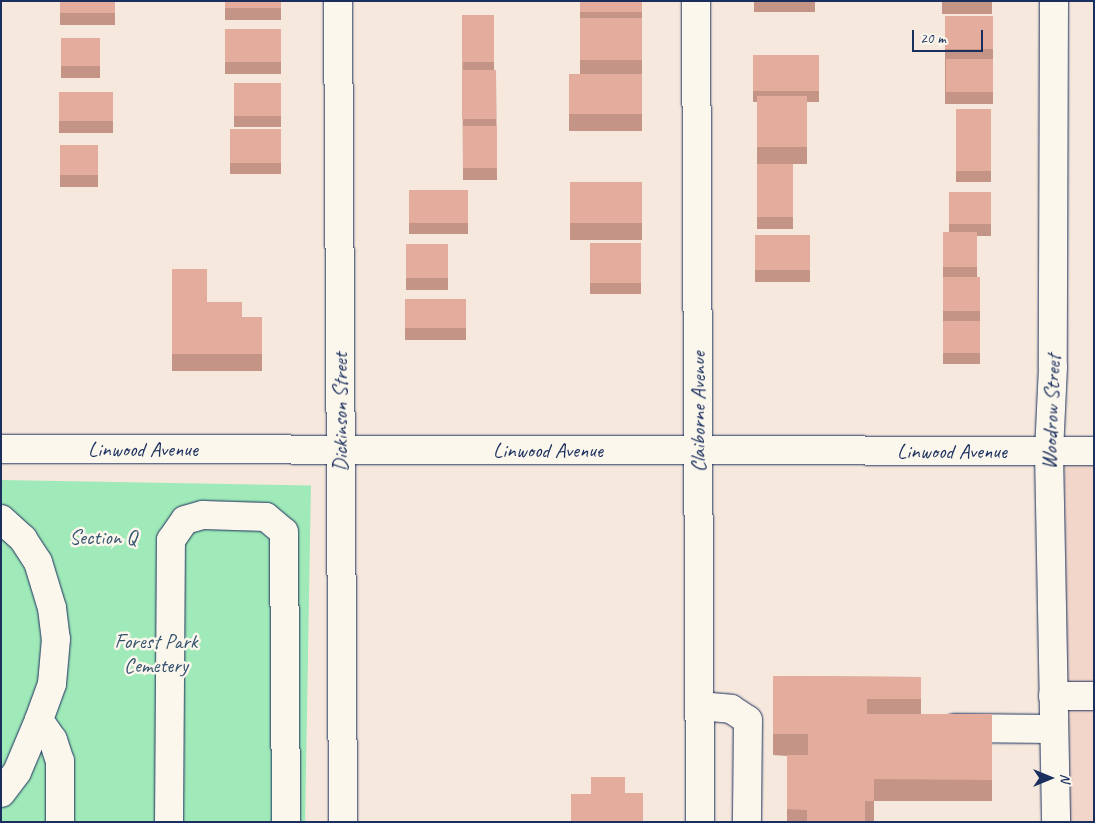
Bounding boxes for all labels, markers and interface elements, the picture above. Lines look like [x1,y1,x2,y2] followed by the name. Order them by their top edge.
[915,20,986,52] scale bar
[920,29,946,48] text: 20 m
[327,352,353,472] street label: Dickinson Street
[685,352,711,472] street label: Claiborne Avenue
[1036,354,1066,470] street label: Woodrow Street
[88,436,198,462] street label: Linwood Avenue
[493,437,603,463] street label: Linwood Avenue
[897,438,1007,464] street label: Linwood Avenue
[69,524,137,550] park label: Section Q
[114,628,198,678] park label: Forest Park Cemetery
[1025,753,1075,803] north arrow
[1057,774,1074,782] text: N

